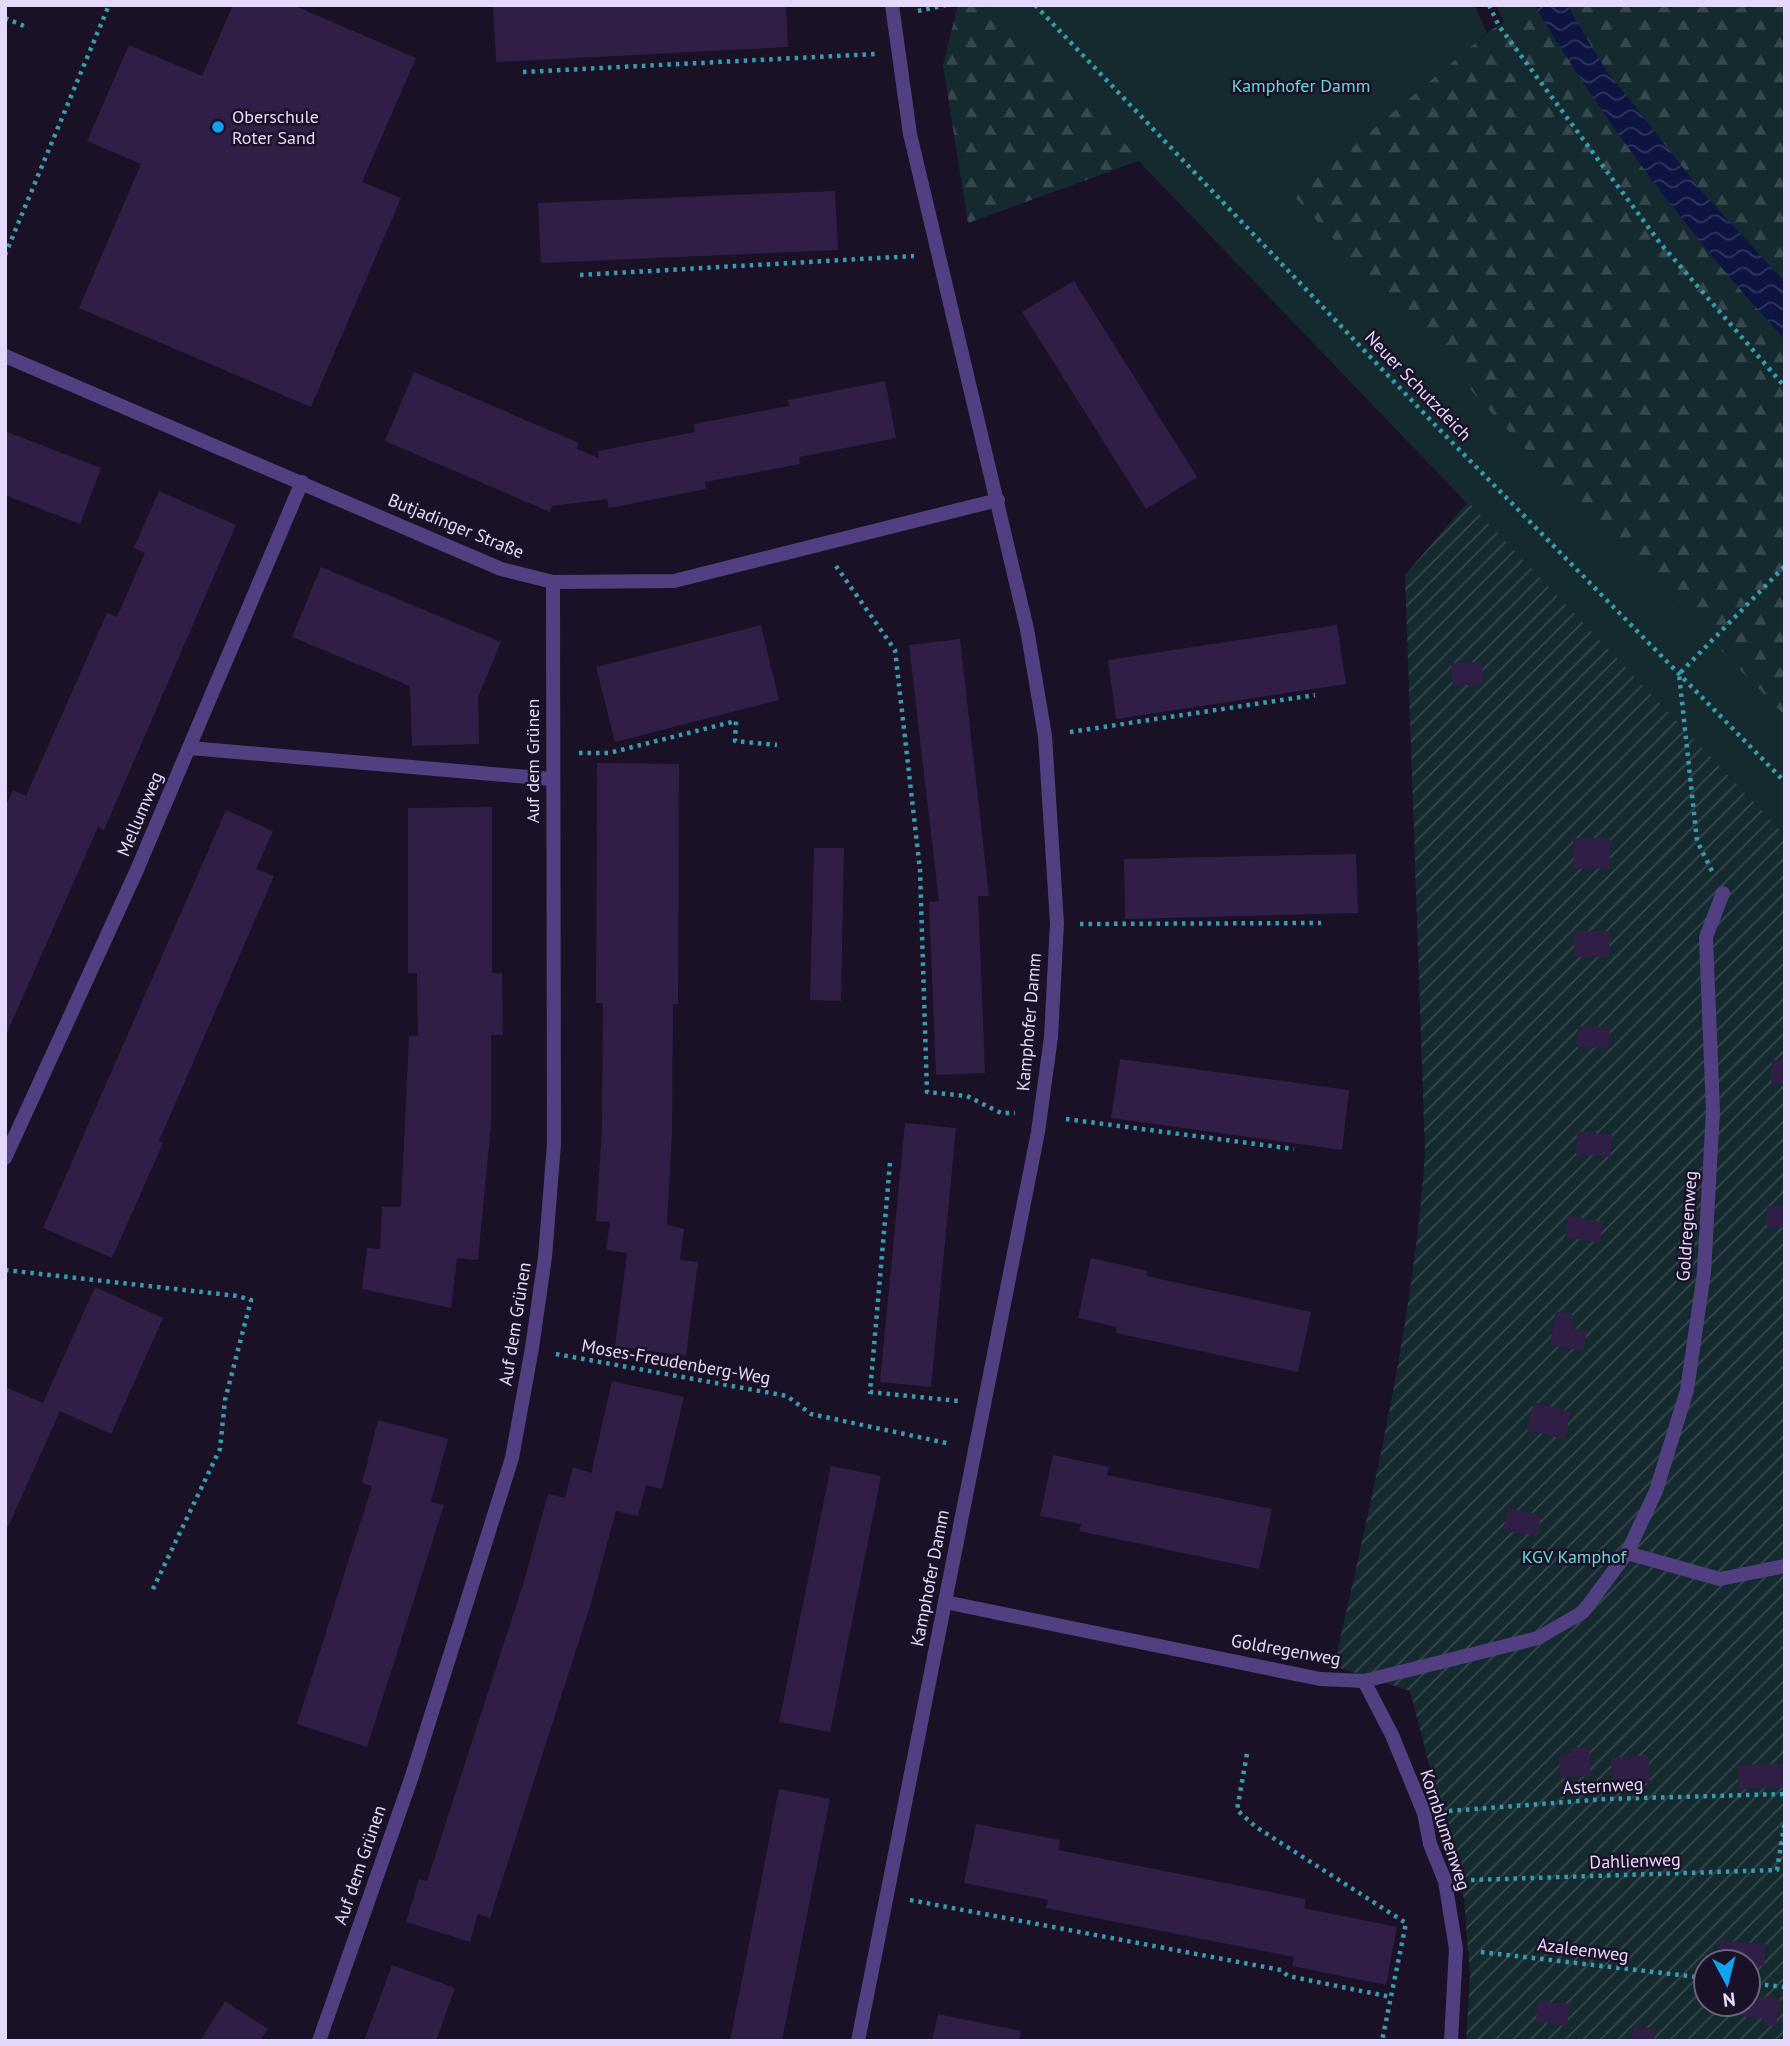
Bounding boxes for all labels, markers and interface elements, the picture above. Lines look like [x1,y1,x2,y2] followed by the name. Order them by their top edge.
[1232,74,1370,97] park label: Kamphofer Damm
[232,105,319,149] place label: Oberschule Roter Sand
[210,119,226,135] marker: Oberschule Roter Sand
[1360,326,1477,445] street label: Neuer Schutzdeich
[385,488,528,563] street label: Butjadinger Straße
[521,699,544,823] street label: Auf dem Grünen
[111,768,168,860] street label: Mellumweg
[1011,952,1046,1092] street label: Kamphofer Damm
[1671,1170,1702,1282] street label: Goldregenweg
[493,1261,536,1387] street label: Auf dem Grünen
[580,1334,772,1389] street label: Moses-Freudenberg-Weg
[905,1508,954,1648] street label: Kamphofer Damm
[1522,1545,1627,1568] park label: KGV Kamphof
[1229,1629,1343,1670] street label: Goldregenweg
[1415,1767,1476,1893] street label: Kornblumenweg
[1562,1772,1644,1799] street label: Asternweg
[328,1802,391,1928] street label: Auf dem Grünen
[1589,1847,1681,1874] street label: Dahlienweg
[1536,1932,1630,1967] street label: Azaleenweg
[1692,1948,1762,2018] north arrow
[1721,1987,1737,2013] text: N

